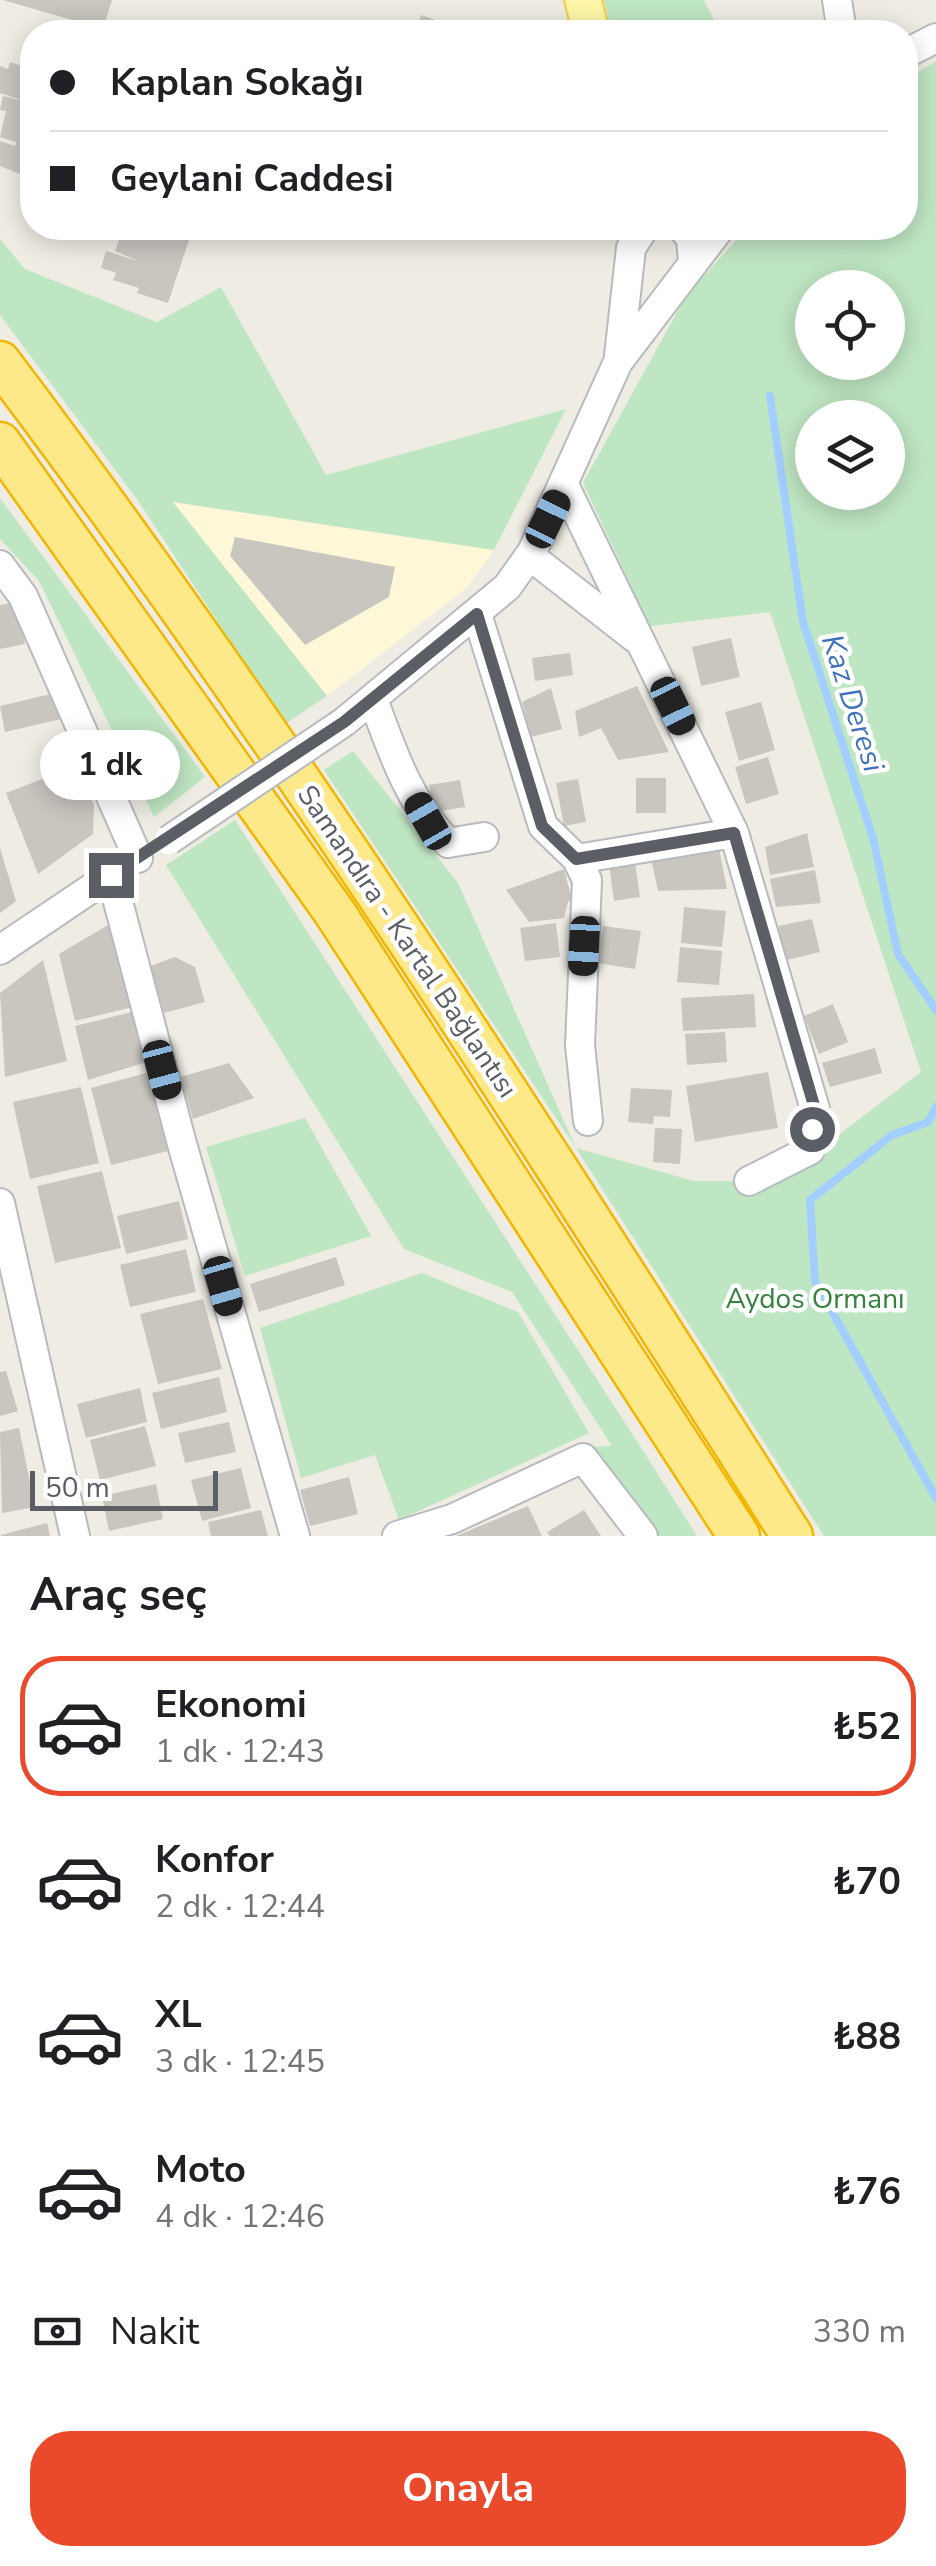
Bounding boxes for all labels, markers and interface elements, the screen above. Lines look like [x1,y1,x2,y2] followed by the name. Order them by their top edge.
[110,57,364,108] text: Kaplan Sokağı
[110,153,394,204] text: Geylani Caddesi
[795,270,905,510] map controls
[795,270,905,380] button: locate
[795,400,905,510] button: layers
[521,485,575,553] car
[811,629,894,778] water label: Kaz Deresi
[646,672,700,740] car
[41,730,181,800] callout: 1 dk
[78,743,142,786] text: 1 dk
[288,778,526,1105] street label: Samandıra - Kartal Bağlantısı
[400,788,456,854] car
[89,853,134,898] route end
[567,915,601,977] car
[140,1037,184,1103] car
[790,1107,835,1152] route start
[200,1253,246,1319] car
[725,1280,905,1318] park label: Aydos Ormanı
[30,1466,218,1511] scale bar
[45,1469,110,1507] text: 50 m
[30,1565,207,1626] text: Araç seç
[155,1679,307,1730] text: Ekonomi
[35,1681,125,1771] icon: car
[833,1701,901,1752] text: ₺52
[155,1730,325,1773] text: 1 dk · 12:43
[155,1834,274,1885] text: Konfor
[35,1836,125,1926] icon: car
[833,1856,901,1907] text: ₺70
[155,1885,325,1928] text: 2 dk · 12:44
[155,1989,202,2040] text: XL
[35,1991,125,2081] icon: car
[833,2011,901,2062] text: ₺88
[155,2040,325,2083] text: 3 dk · 12:45
[155,2144,246,2195] text: Moto
[35,2146,125,2236] icon: car
[833,2166,901,2217] text: ₺76
[155,2195,325,2238] text: 4 dk · 12:46
[30,2304,85,2359] icon: cash
[110,2306,199,2357] text: Nakit
[813,2310,906,2353] text: 330 m
[30,2431,906,2546] button: Onayla

